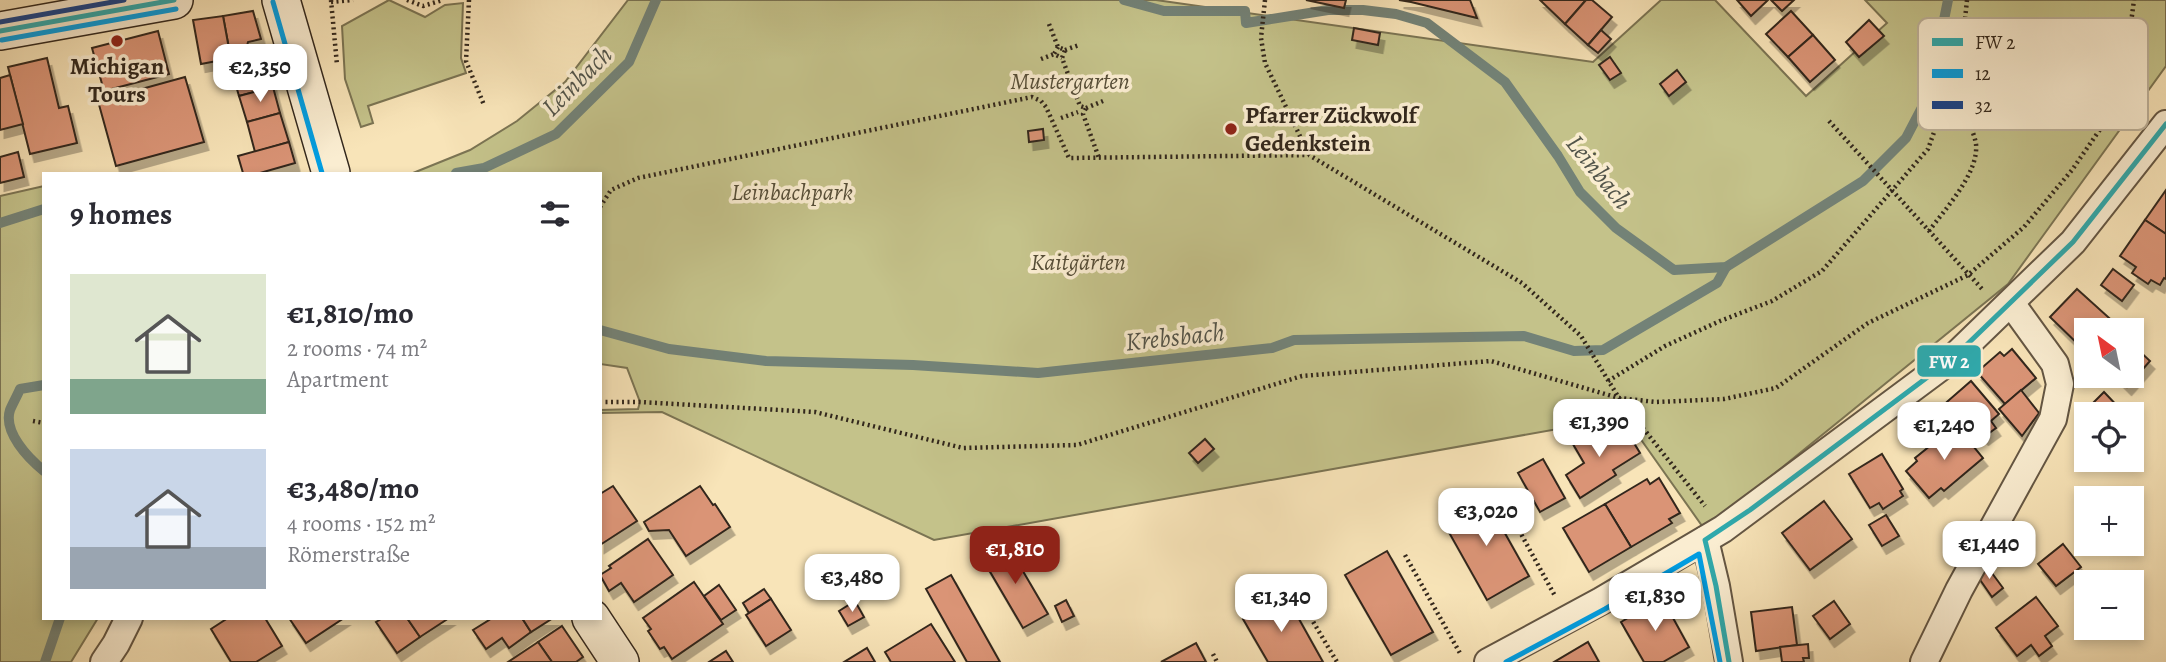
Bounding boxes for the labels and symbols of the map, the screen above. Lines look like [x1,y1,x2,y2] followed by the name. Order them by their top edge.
[1918,18,2148,130] legend
[1975,30,2015,56] text: FW 2
[109,33,125,49] marker: Michigan Tours
[534,38,620,124] water label: Leinbach
[203,44,317,104] pin: €2,350
[70,50,165,110] place label: Michigan Tours
[1975,61,1991,87] text: 12
[1010,65,1130,97] park label: Mustergarten
[1975,93,1992,119] text: 32
[1245,99,1421,159] place label: Pfarrer Zückwolf Gedenkstein
[1223,121,1239,137] marker: Pfarrer Zückwolf Gedenkstein
[1558,127,1640,217] water label: Leinbach
[731,176,853,208] park label: Leinbachpark
[1030,246,1126,278] park label: Kaitgärten
[1124,314,1226,360] water label: Krebsbach
[2074,318,2144,388] north arrow
[1916,344,1982,378] line badge: FW 2
[1929,349,1969,375] text: FW 2
[1542,400,1656,459] pin: €1,390
[1887,402,2001,462] pin: €1,240
[1429,489,1543,548] pin: €3,020
[1932,522,2046,581] pin: €1,440
[958,526,1072,586] pin: €1,810
[795,554,909,614] pin: €3,480
[1224,574,1338,634] pin: €1,340
[1598,574,1712,633] pin: €1,830

